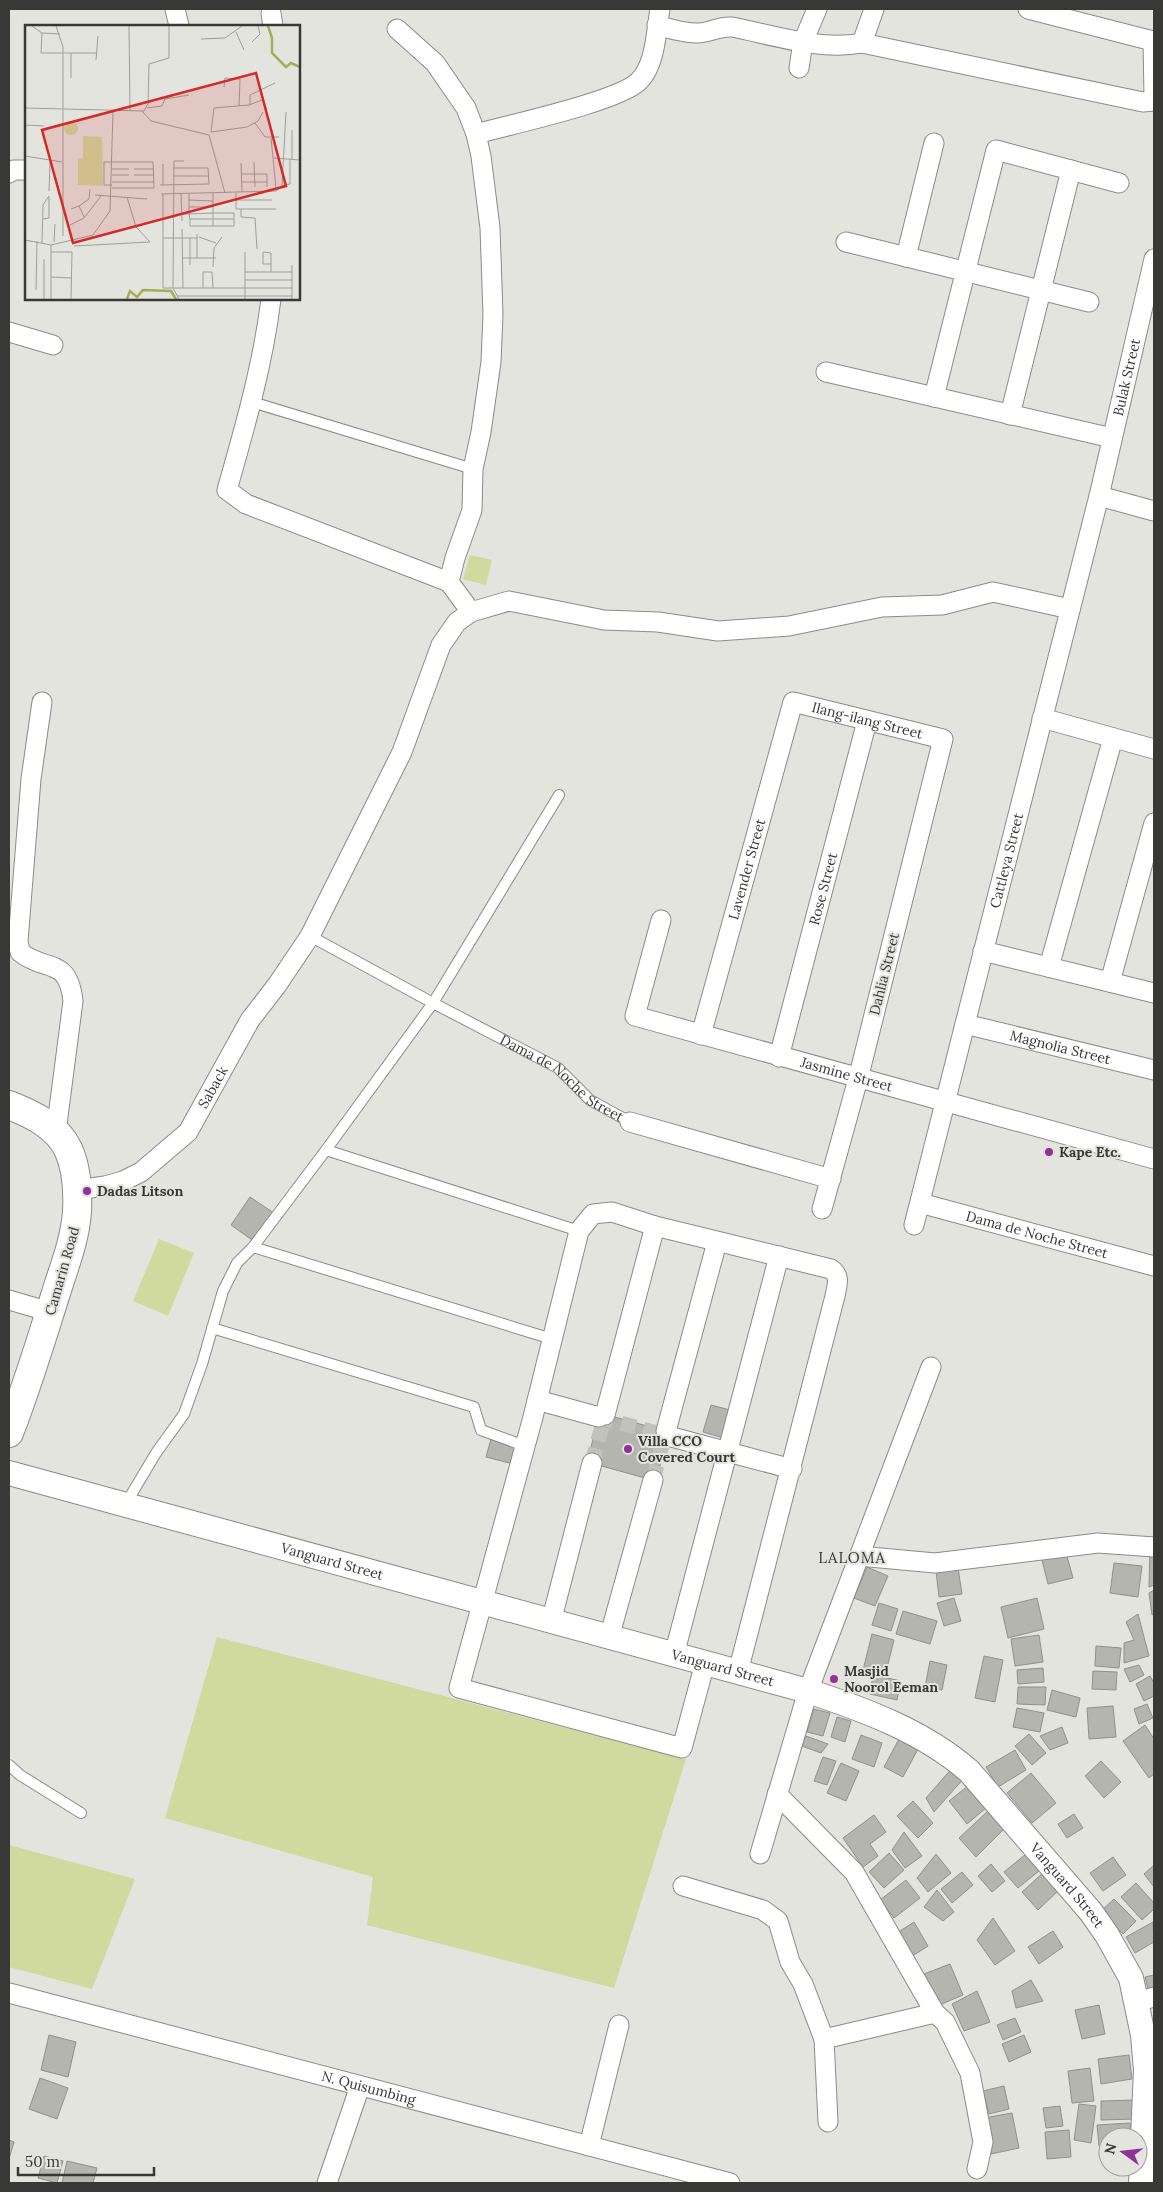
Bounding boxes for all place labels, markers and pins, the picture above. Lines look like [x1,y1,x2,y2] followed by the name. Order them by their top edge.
[1059,1143,1121,1161] place label: Kape Etc.
[1043,1146,1055,1158] marker: Kape Etc.
[97,1182,184,1200] place label: Dadas Litson
[81,1185,93,1197] marker: Dadas Litson
[638,1432,735,1466] place label: Villa CCO Covered Court
[622,1443,634,1455] marker: Villa CCO Covered Court
[844,1662,938,1696] place label: Masjid Noorol Eeman
[828,1673,840,1685] marker: Masjid Noorol Eeman

